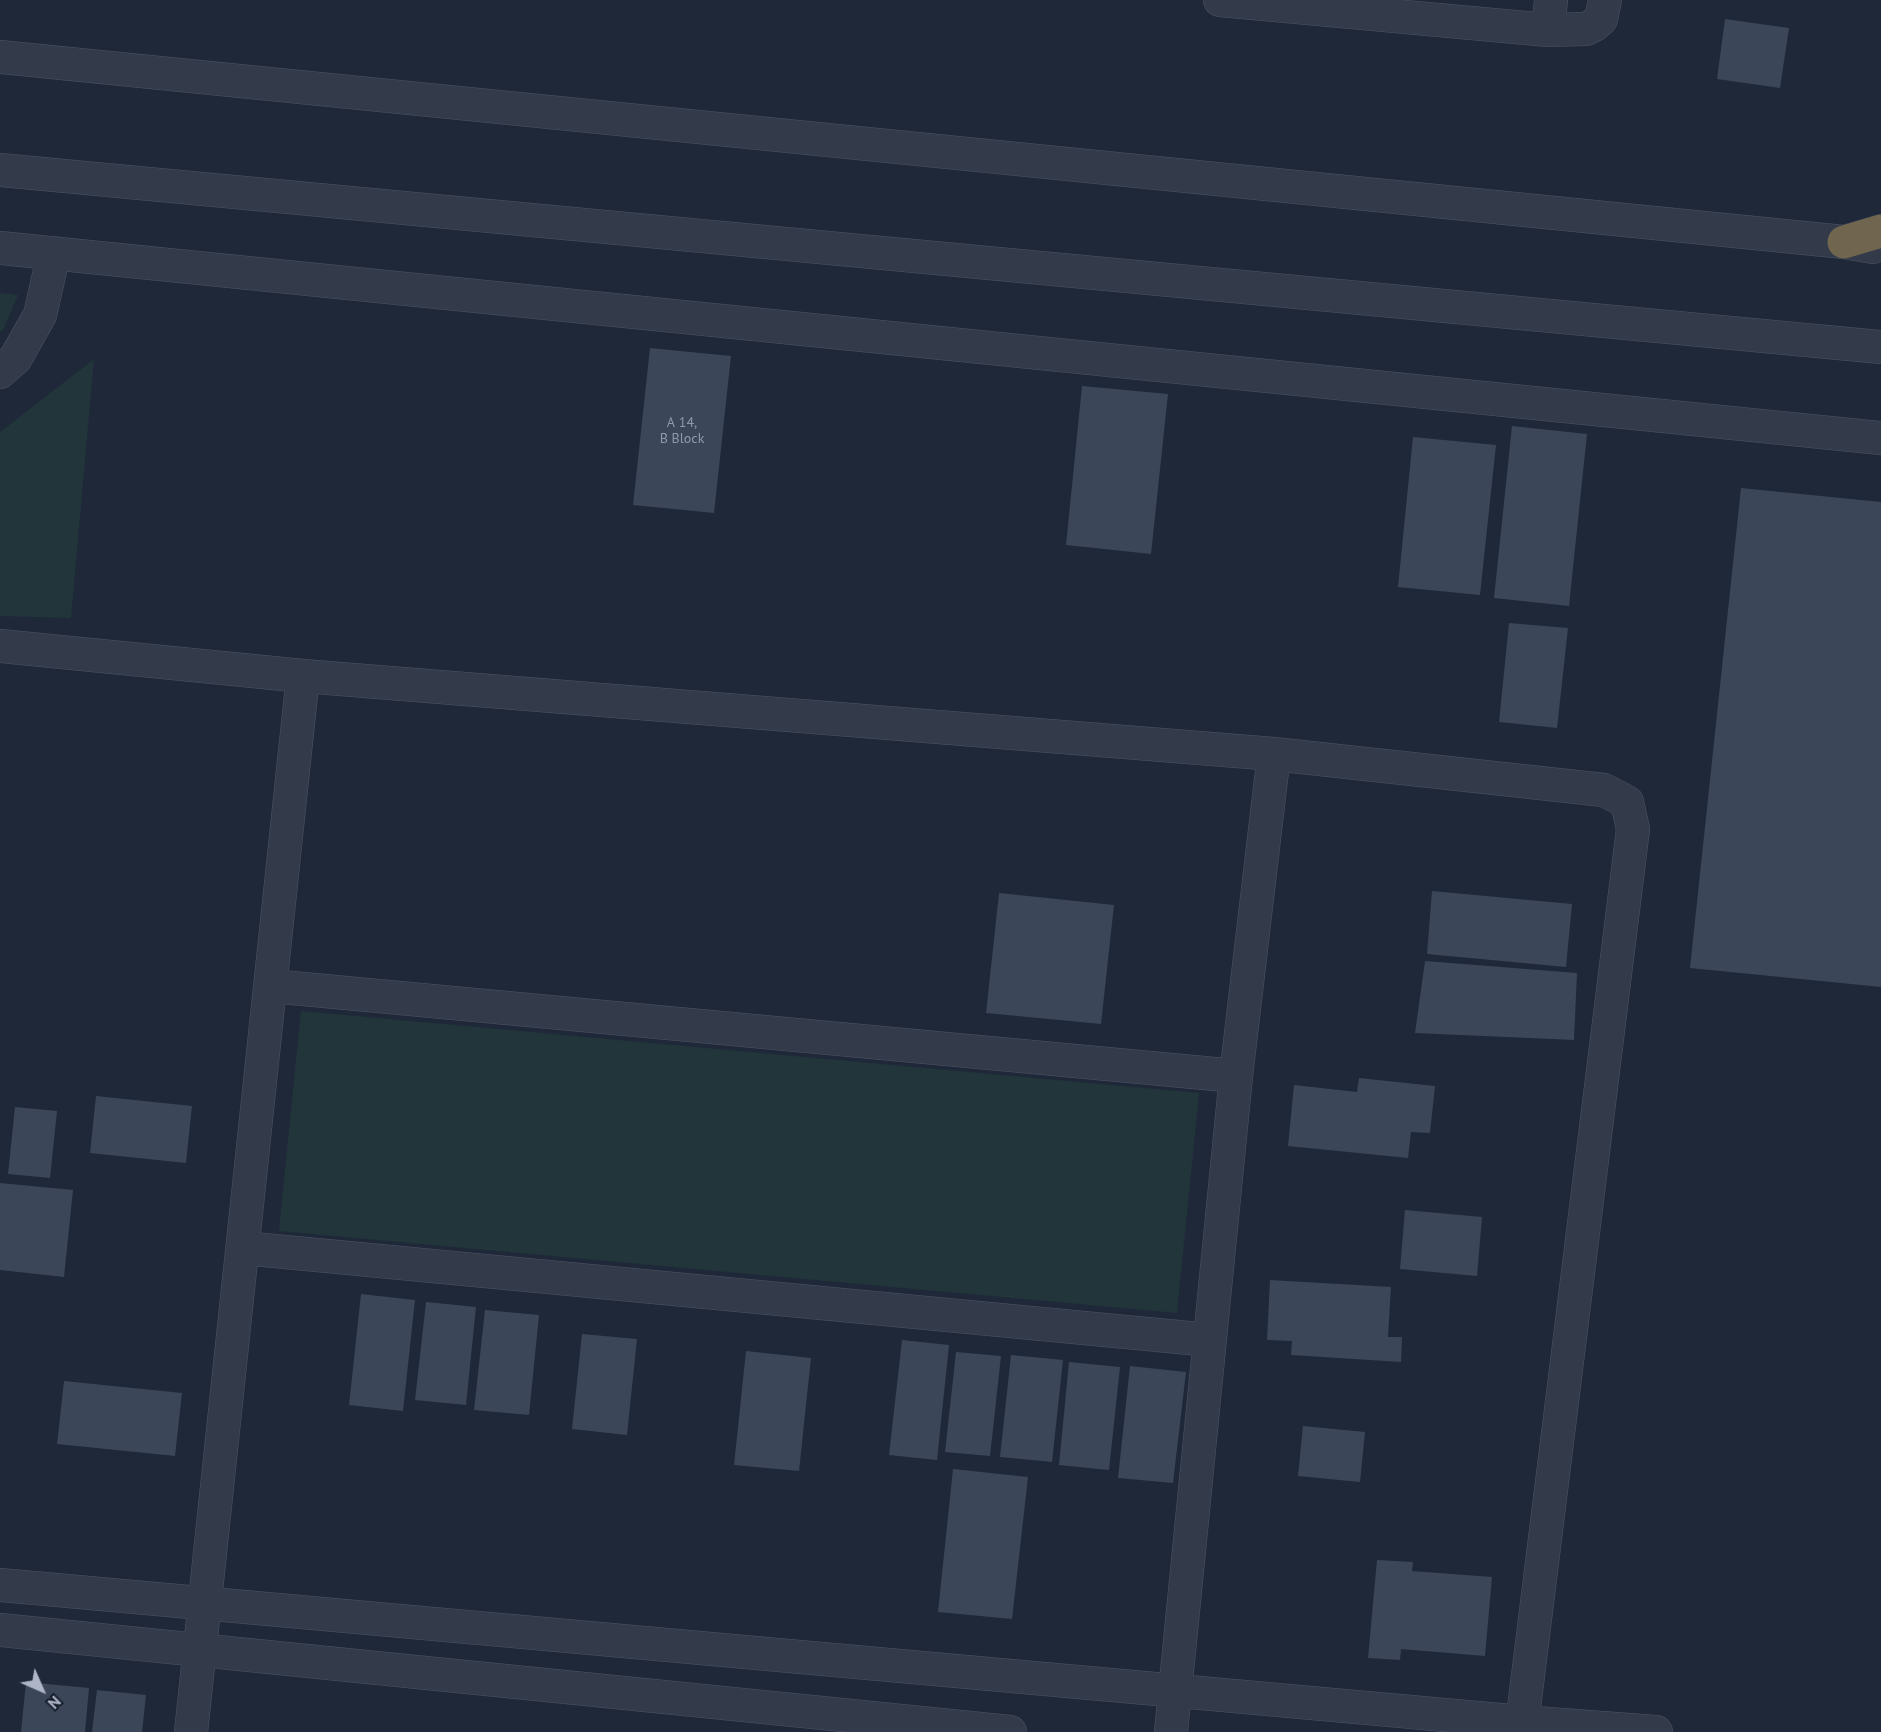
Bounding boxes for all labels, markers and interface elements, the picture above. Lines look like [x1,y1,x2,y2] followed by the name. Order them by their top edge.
[660,415,704,448] house number: A 14, B Block
[12,1660,72,1720] north arrow
[44,1692,66,1714] text: N

